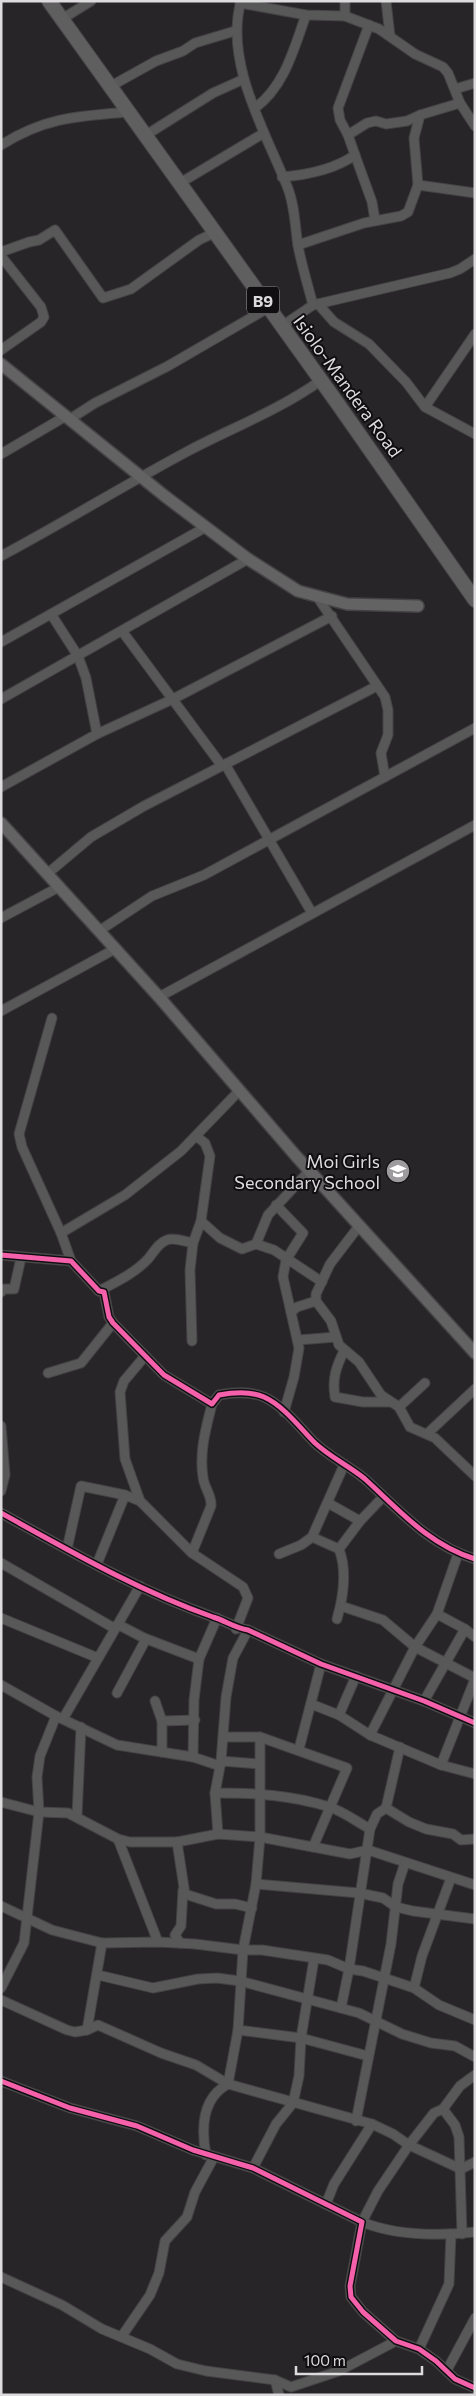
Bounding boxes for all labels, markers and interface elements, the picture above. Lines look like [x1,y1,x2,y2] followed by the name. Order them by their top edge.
[247,286,279,314] road number: B9
[289,311,407,461] street label: Isiolo-Mandera Road
[234,1150,380,1193] place label: Moi Girls Secondary School
[385,1158,411,1184] school or university icon: Moi Girls Secondary School
[296,2344,422,2376] scale bar
[304,2351,346,2369] text: 100 m

